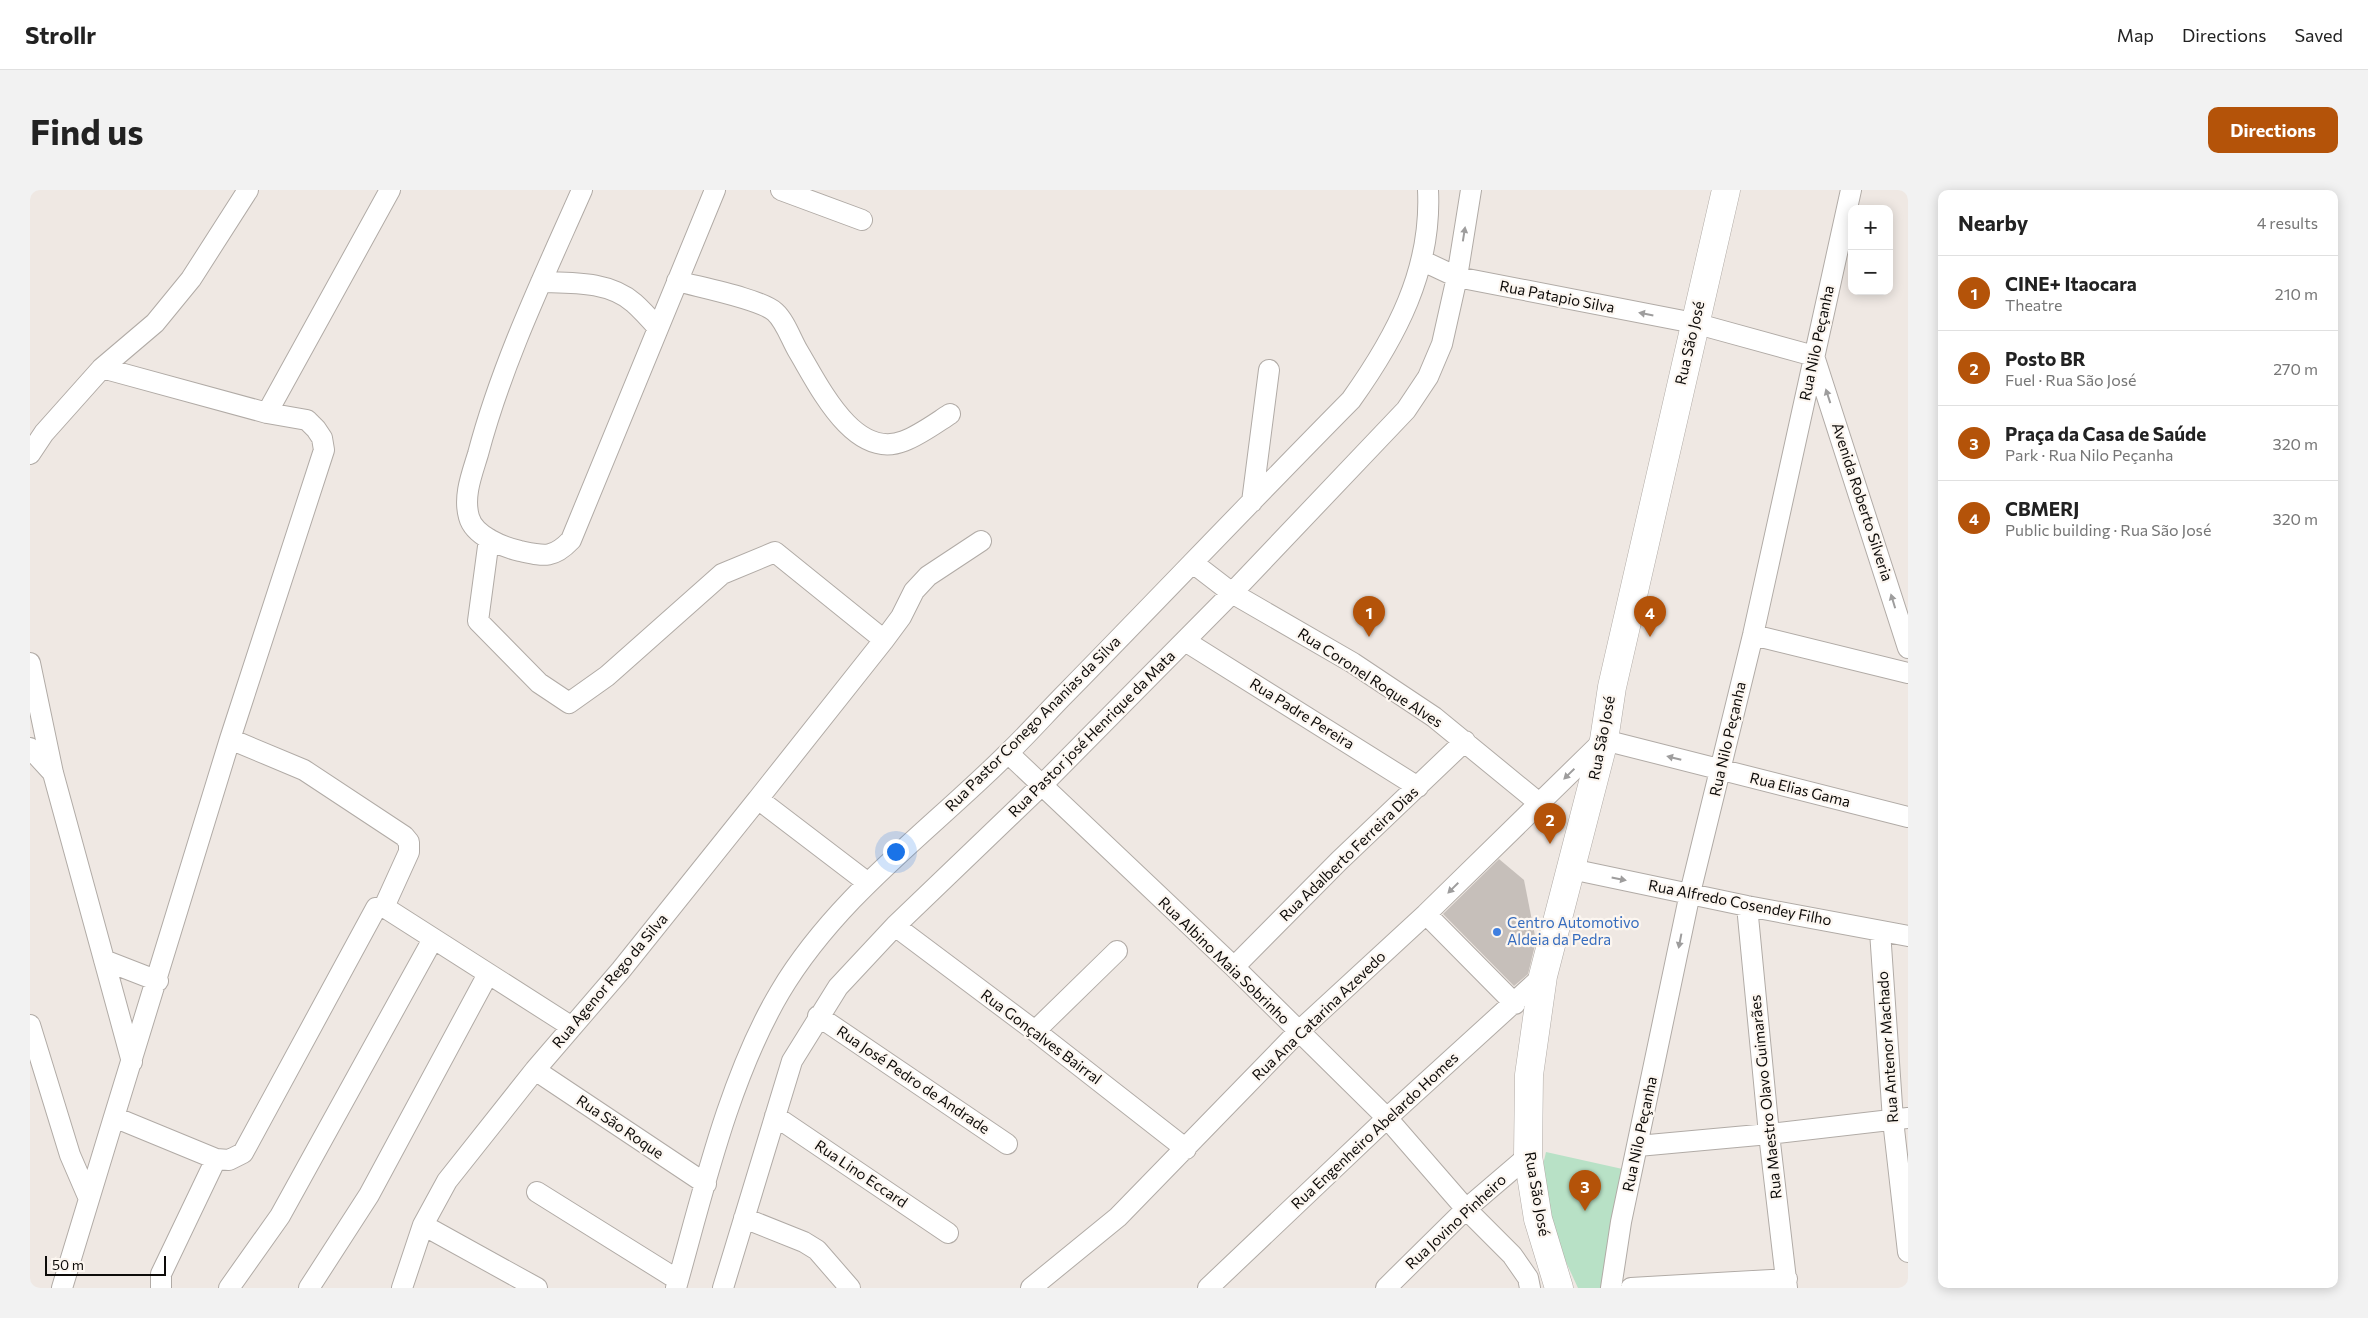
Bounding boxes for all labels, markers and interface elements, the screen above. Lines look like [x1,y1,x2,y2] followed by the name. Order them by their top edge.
[25,20,96,49] text: Strollr
[2117,24,2154,46] text: Map
[2182,24,2266,46] text: Directions
[2294,24,2343,46] text: Saved
[2208,107,2338,153] button: Directions
[30,109,144,152] text: Find us
[1848,205,1893,295] map controls
[1848,205,1893,250] button: +
[1958,210,2028,235] text: Nearby
[2257,213,2318,232] text: 4 results
[1461,225,1469,241] one-way arrow
[1848,250,1893,295] button: −
[2005,272,2137,295] text: CINE+ Itaocara
[1498,276,1616,316] street label: Rua Patapio Silva
[1795,284,1837,402] street label: Rua Nilo Peçanha
[1970,284,1978,303] text: 1
[2275,284,2318,303] text: 210 m
[2005,295,2062,314] text: Theatre
[1671,299,1707,386] street label: Rua São José
[1639,310,1654,318] one-way arrow
[2005,347,2086,370] text: Posto BR
[1969,359,1979,378] text: 2
[2273,359,2318,378] text: 270 m
[2005,370,2136,389] text: Fuel · Rua São José
[1824,389,1831,404] one-way arrow
[1829,420,1897,583] street label: Avenida Roberto Silveria
[2005,422,2206,445] text: Praça da Casa de Saúde
[1969,434,1979,453] text: 3
[2273,434,2318,453] text: 320 m
[2005,445,2173,464] text: Park · Rua Nilo Peçanha
[2005,497,2079,520] text: CBMERJ
[1969,509,1979,528] text: 4
[2273,509,2318,528] text: 320 m
[2005,520,2211,539] text: Public building · Rua São José
[1889,594,1897,609] one-way arrow
[1353,596,1385,637] pin: 1
[1634,596,1666,637] pin: 4
[1295,624,1446,731] street label: Rua Coronel Roque Alves
[941,632,1124,815] street label: Rua Pastor Conego Ananias da Silva
[1004,646,1178,820] street label: Rua Pastor josé Henrique da Mata
[1247,674,1358,753] street label: Rua Padre Pereira
[1705,680,1749,798] street label: Rua Nilo Peçanha
[1584,694,1618,781] street label: Rua São José
[1667,754,1682,762] one-way arrow
[1563,768,1575,780] one-way arrow
[1748,768,1852,810] street label: Rua Elias Gama
[1275,782,1422,924] street label: Rua Adalberto Ferreira Dias
[1534,803,1566,844] pin: 2
[883,839,909,865] your location
[1612,875,1627,883] one-way arrow
[1647,875,1834,929] street label: Rua Alfredo Cosendey Filho
[1447,881,1459,893] one-way arrow
[1155,893,1294,1028] street label: Rua Albino Maia Sobrinho
[548,909,671,1051] street label: Rua Agenor Rego da Silva
[1507,913,1639,948] place label: Centro Automotivo Aldeia da Pedra
[1491,926,1503,938] marker: Centro Automotivo Aldeia da Pedra
[1676,933,1684,949] one-way arrow
[1248,947,1389,1084] street label: Rua Ana Catarina Azevedo
[1873,971,1901,1123] street label: Rua Antenor Machado
[978,985,1106,1088] street label: Rua Gonçalves Bairral
[1745,994,1785,1200] street label: Rua Maestro Olavo Guimarães
[834,1021,993,1137] street label: Rua José Pedro de Andrade
[1287,1048,1462,1213] street label: Rua Engenheiro Abelardo Homes
[1618,1075,1660,1193] street label: Rua Nilo Peçanha
[574,1090,668,1162] street label: Rua São Roque
[812,1136,911,1211] street label: Rua Lino Eccard
[1522,1150,1554,1238] street label: Rua São José
[1401,1170,1509,1273] street label: Rua Jovino Pinheiro
[1569,1170,1601,1211] pin: 3
[45,1253,166,1276] scale bar
[52,1256,84,1273] text: 50 m

